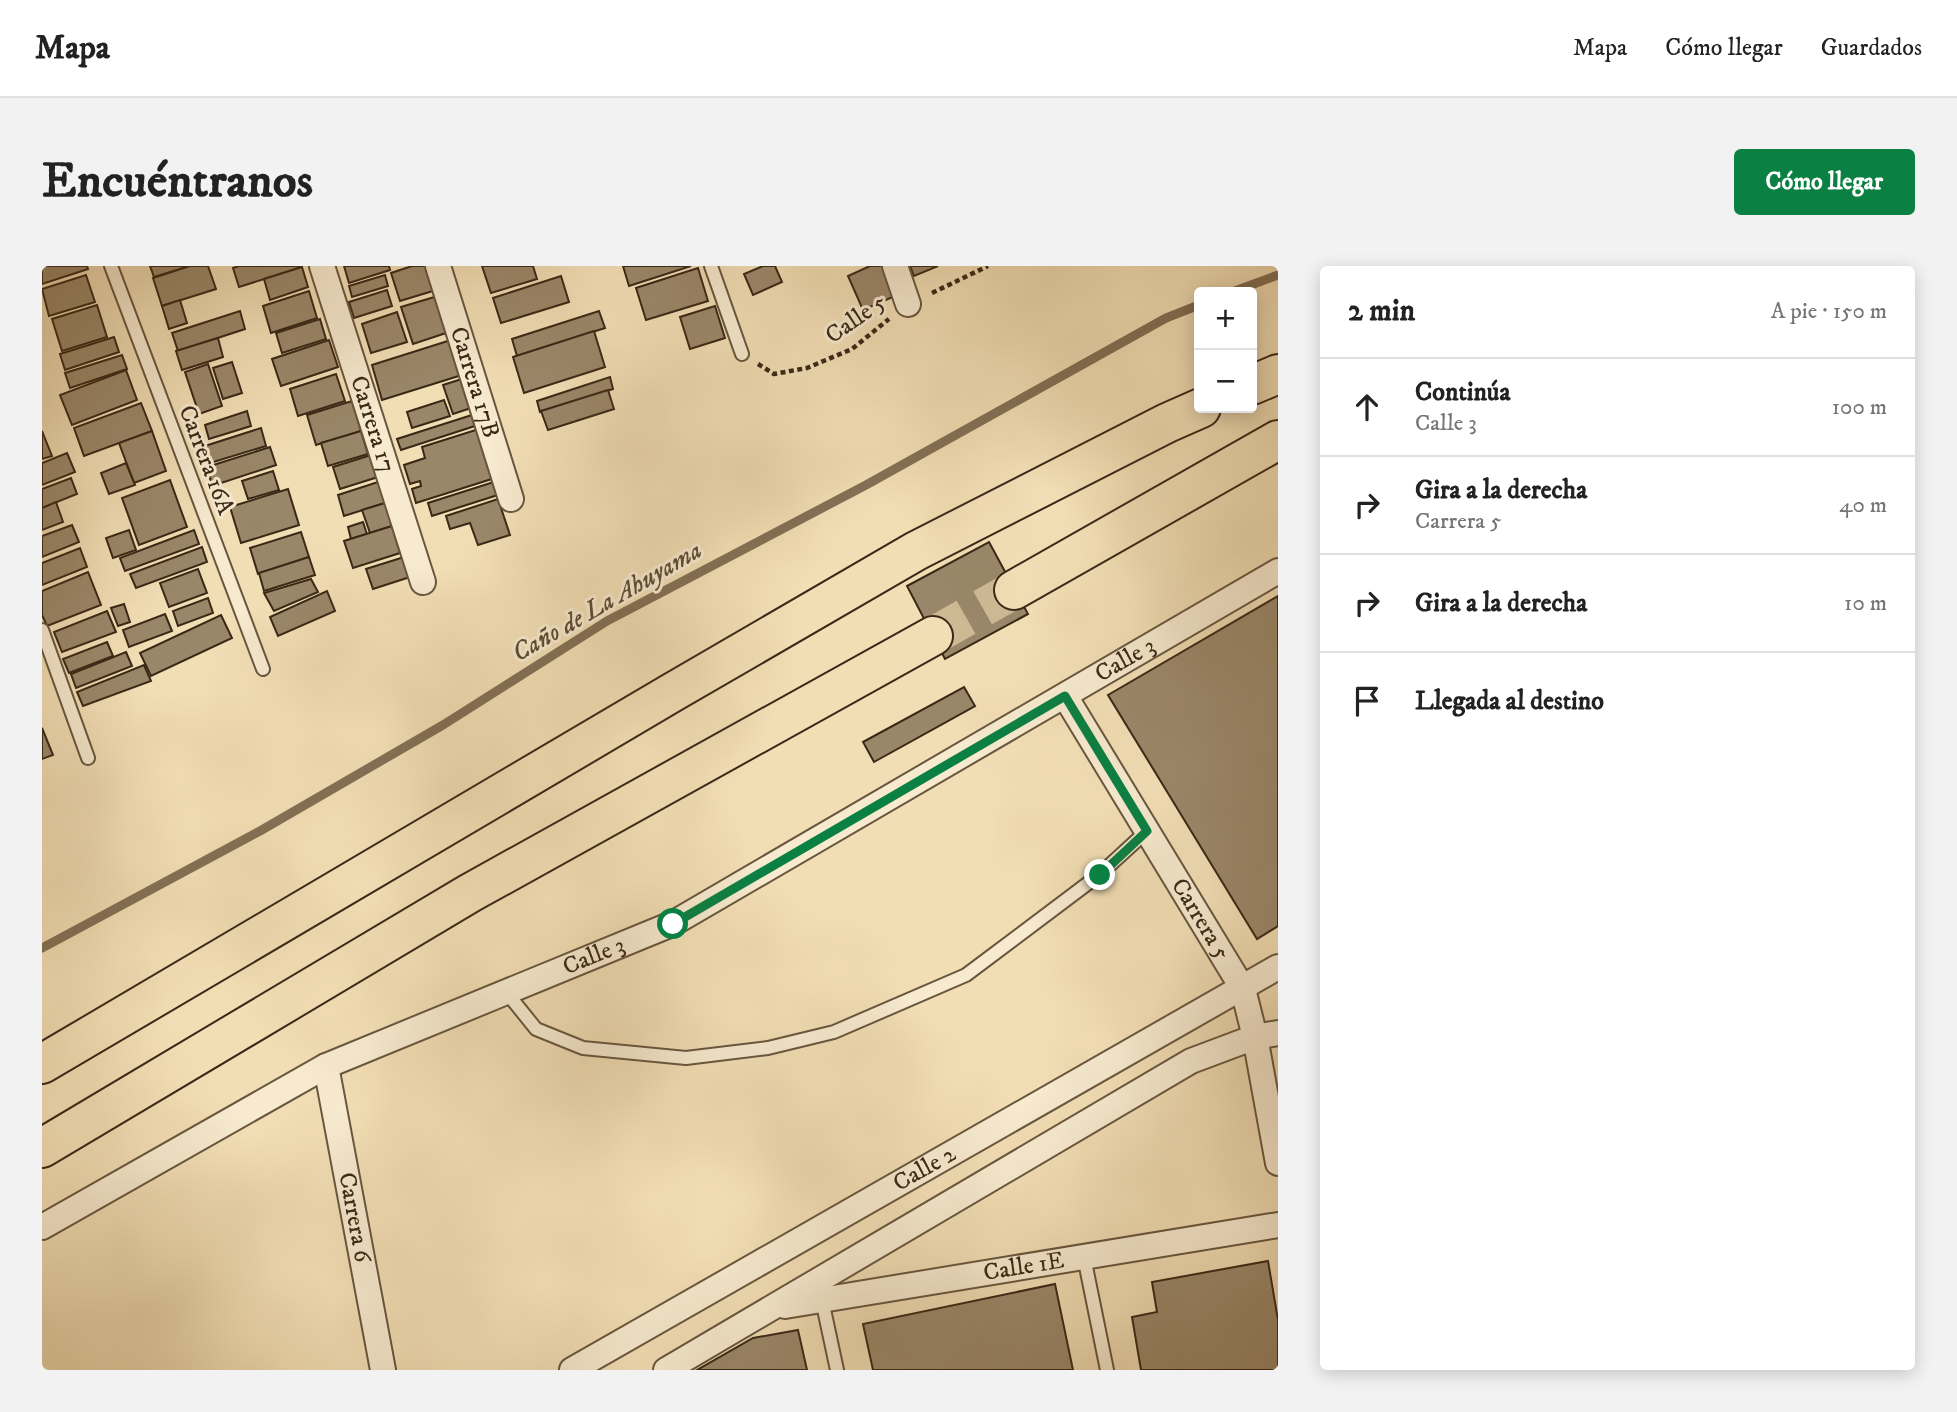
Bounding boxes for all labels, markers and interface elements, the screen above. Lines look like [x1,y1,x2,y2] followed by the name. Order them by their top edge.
[35,28,110,69] text: Mapa
[1573,33,1627,63] text: Mapa
[1665,33,1783,63] text: Cómo llegar
[1821,33,1922,63] text: Guardados
[1734,149,1915,215] button: Cómo llegar
[42,151,313,213] text: Encuéntranos
[820,287,892,351] street label: Calle 5
[1194,287,1257,413] map controls
[1194,287,1257,350] button: +
[1348,293,1415,330] text: 2 min
[1771,297,1887,326] text: A pie · 150 m
[443,323,506,442] street label: Carrera 17B
[1194,350,1257,413] button: −
[343,372,402,476] street label: Carrera 17
[1415,376,1510,409] text: Continúa
[1348,388,1386,426] icon: ahead
[1832,393,1887,422] text: 100 m
[171,401,241,520] street label: Carrera 16A
[1415,409,1477,438] text: Calle 3
[1415,474,1587,507] text: Gira a la derecha
[1348,486,1386,524] icon: right
[1839,491,1887,520] text: 40 m
[1415,507,1501,536] text: Carrera 5
[506,534,708,670] water label: Caño de La Ahuyama
[1348,584,1386,622] icon: right
[1415,587,1587,620] text: Gira a la derecha
[1844,589,1887,618] text: 10 m
[1090,631,1161,689] street label: Calle 3
[1348,682,1386,720] icon: arrive
[1415,685,1604,718] text: Llegada al destino
[1084,859,1115,890] route end
[1164,873,1237,965] street label: Carrera 5
[657,908,688,939] route start
[558,930,629,982] street label: Calle 3
[888,1139,961,1198] street label: Calle 2
[331,1170,378,1266] street label: Carrera 6
[981,1245,1066,1288] street label: Calle 1E

